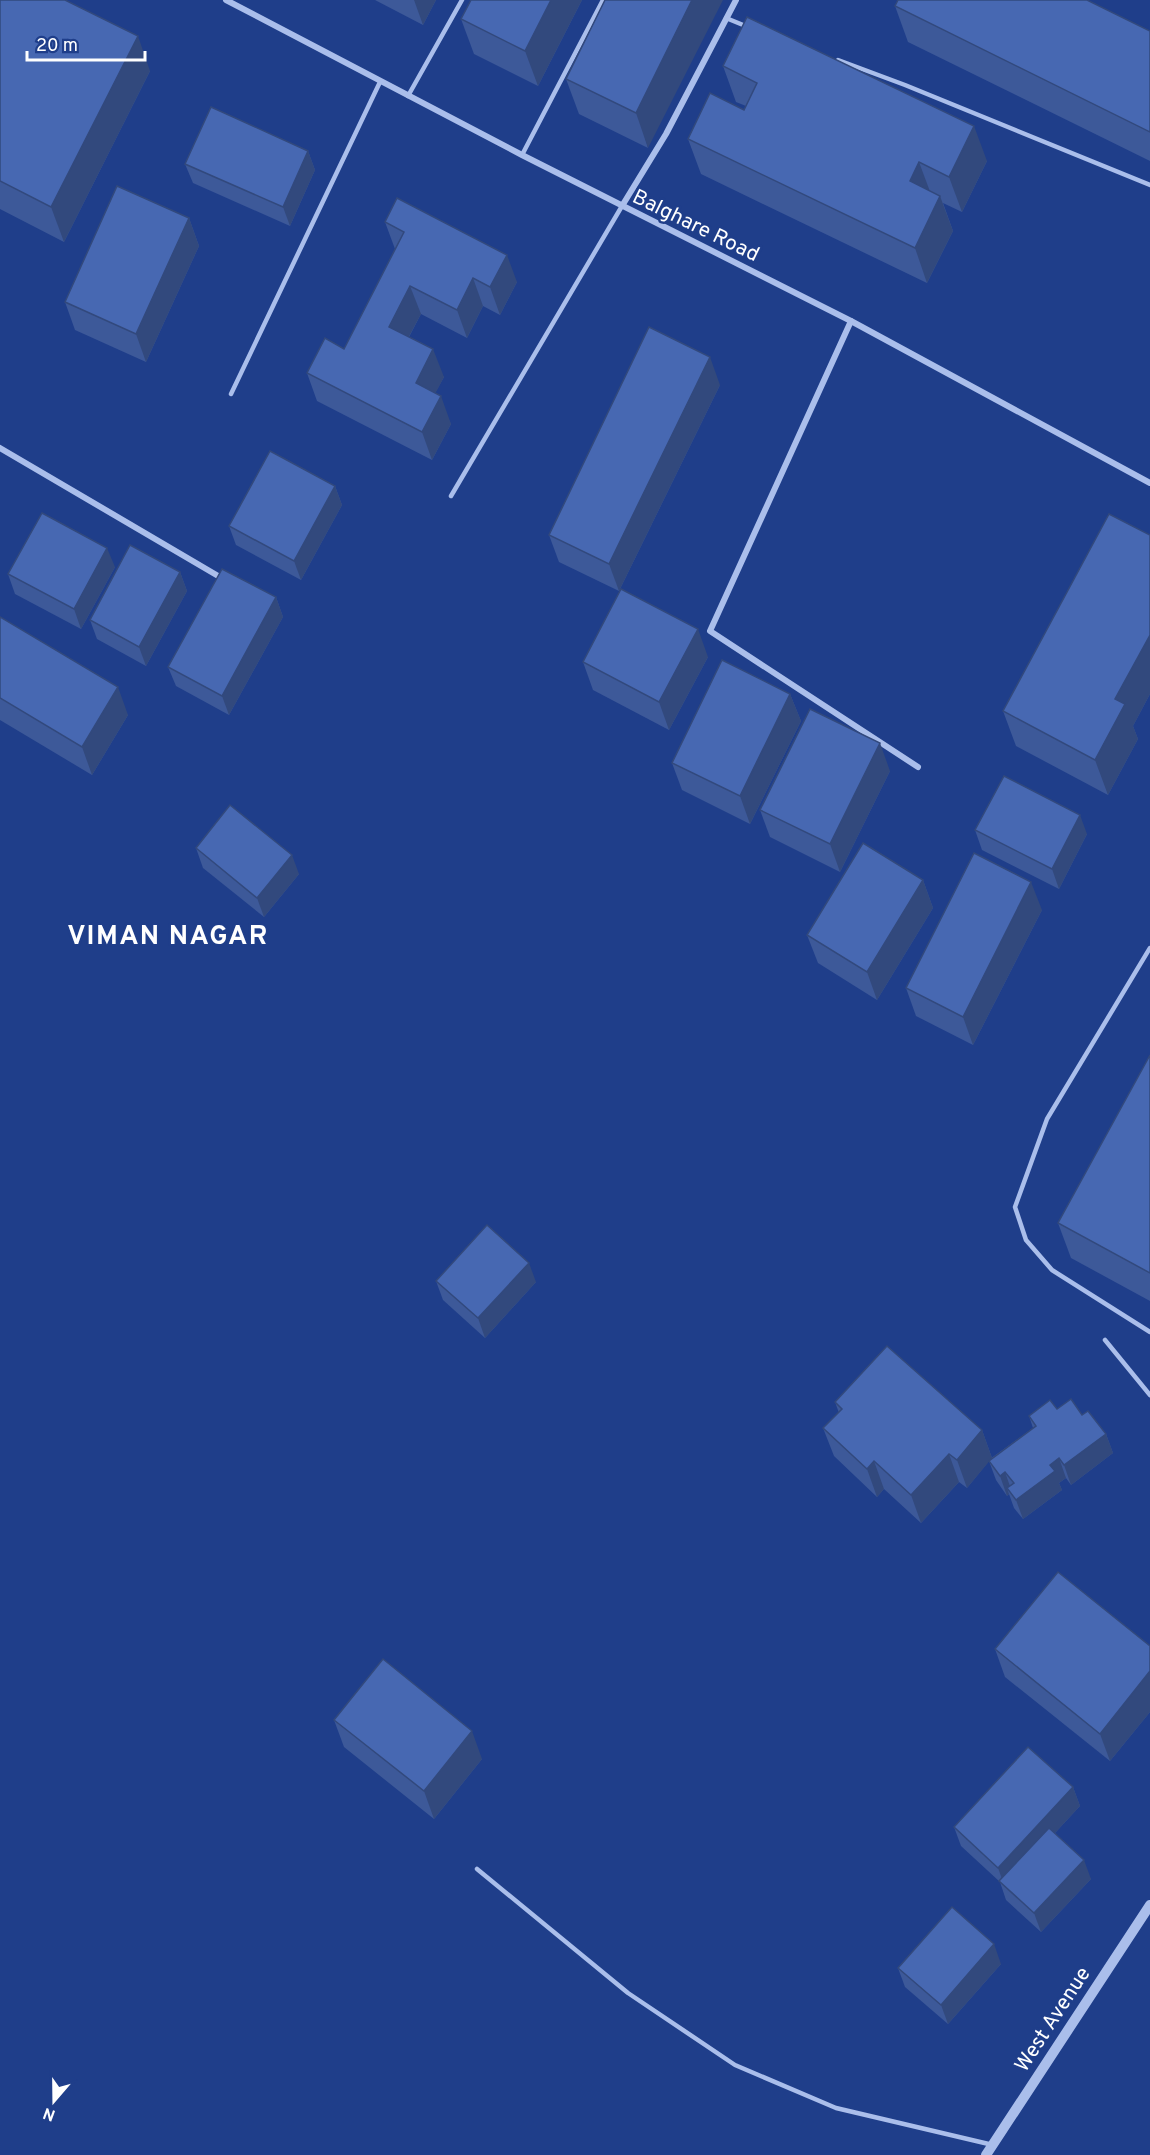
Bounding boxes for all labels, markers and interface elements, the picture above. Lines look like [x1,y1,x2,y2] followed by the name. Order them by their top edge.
[27,24,146,62] scale bar
[36,35,78,58] text: 20 m
[627,184,763,269] street label: Balghare Road
[67,920,269,954] district label: VIMAN NAGAR
[1009,1962,1097,2078] street label: West Avenue
[24,2071,84,2131] north arrow
[41,2102,58,2125] text: N

